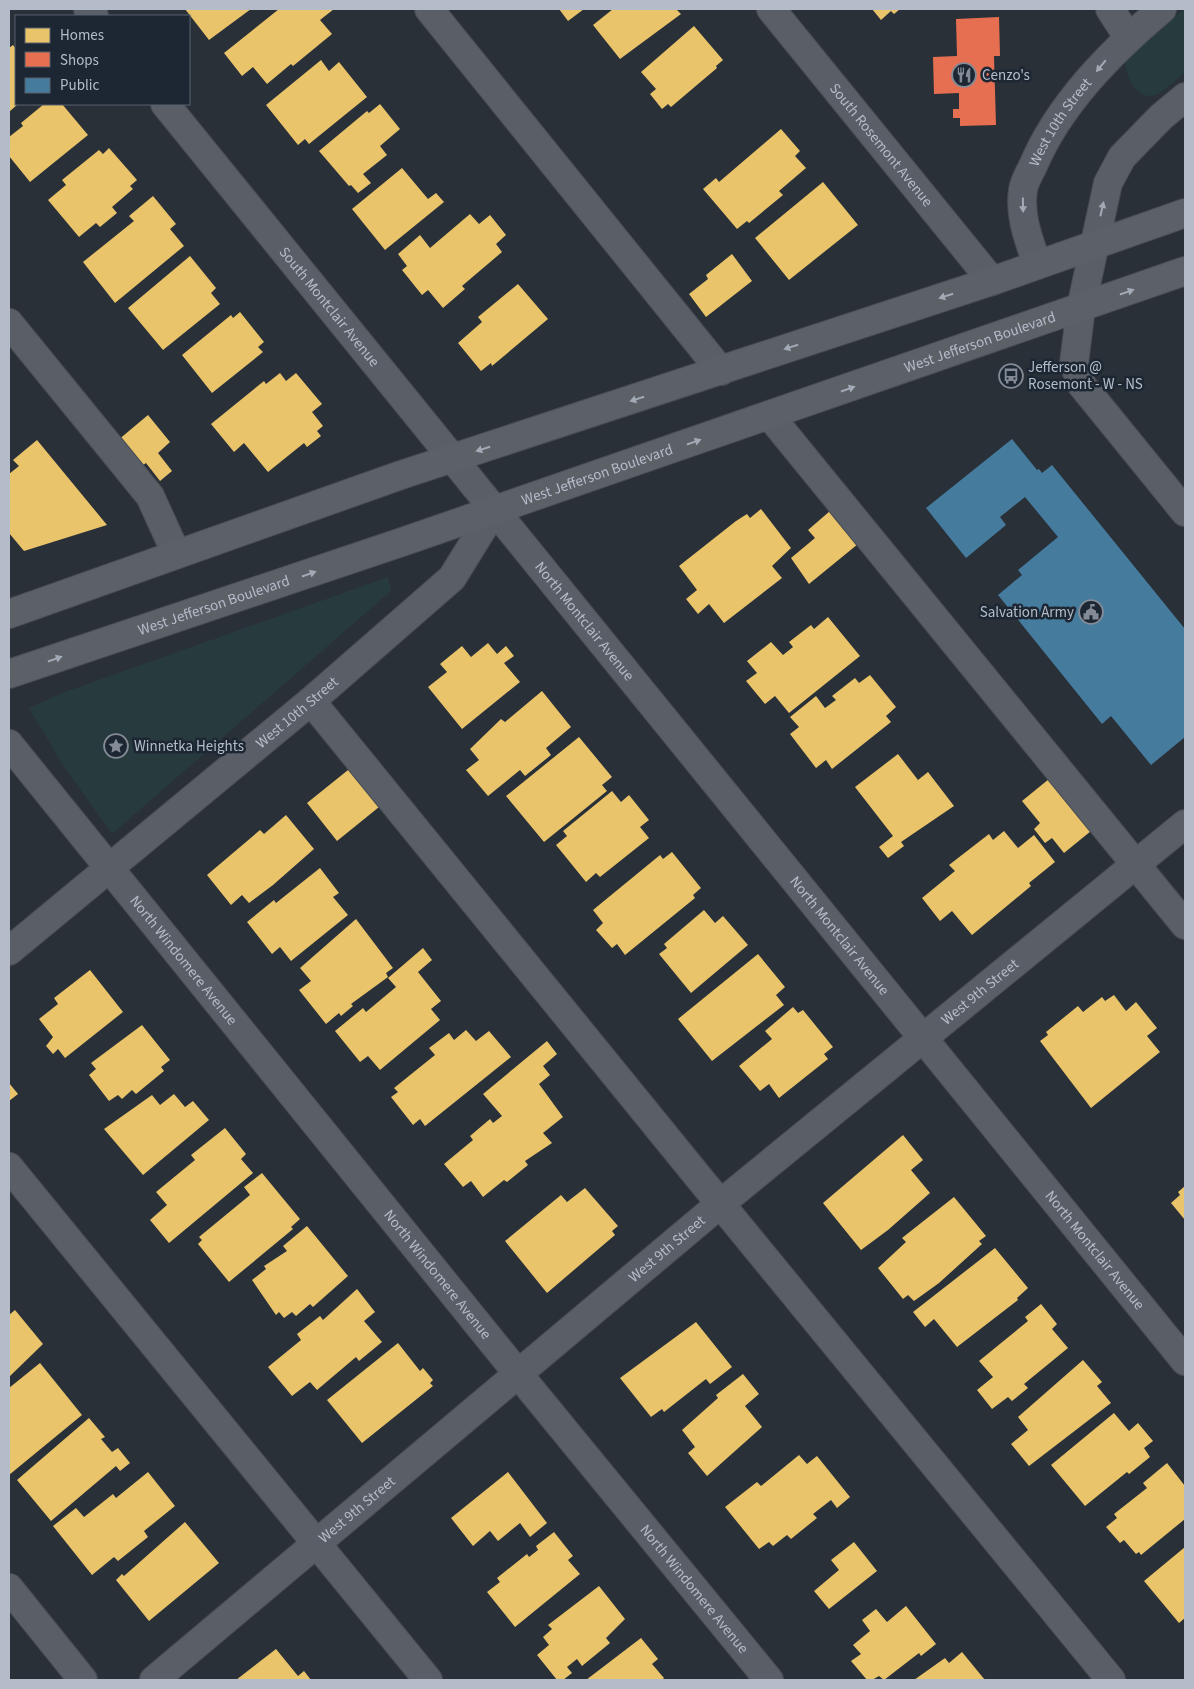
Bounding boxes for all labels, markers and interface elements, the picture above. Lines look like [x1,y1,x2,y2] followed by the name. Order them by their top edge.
[15,15,190,105] legend
[60,25,104,46] text: Homes
[60,50,99,71] text: Shops
[1095,59,1106,72] one-way arrow
[951,62,977,88] restaurant icon: Cenzo's
[982,65,1030,86] place label: Cenzo's
[1024,73,1096,170] street label: West 10th Street
[60,75,99,96] text: Public
[825,78,938,211] street label: South Rosemont Avenue
[1019,197,1027,213] one-way arrow
[1098,201,1106,216] one-way arrow
[274,242,385,371] street label: South Montclair Avenue
[1120,288,1135,296] one-way arrow
[938,293,953,300] one-way arrow
[901,306,1058,378] street label: West Jefferson Boulevard
[784,344,799,352] one-way arrow
[1028,357,1143,395] place label: Jefferson @ Rosemont - W - NS
[998,363,1024,389] bus stop icon: Jefferson @ Rosemont - W - NS
[841,385,856,393] one-way arrow
[629,395,644,403] one-way arrow
[687,438,702,445] one-way arrow
[519,439,676,510] street label: West Jefferson Boulevard
[475,446,490,454] one-way arrow
[530,557,639,685] street label: North Montclair Avenue
[301,569,316,577] one-way arrow
[135,570,292,640] street label: West Jefferson Boulevard
[1078,599,1104,625] public building icon: Salvation Army
[980,602,1074,623] place label: Salvation Army
[48,654,63,662] one-way arrow
[251,671,343,753] street label: West 10th Street
[103,733,129,759] place icon: Winnetka Heights
[134,736,244,757] place label: Winnetka Heights
[785,872,895,1000] street label: North Montclair Avenue
[125,891,243,1030] street label: North Windomere Avenue
[936,954,1023,1030] street label: West 9th Street
[1040,1186,1150,1314] street label: North Montclair Avenue
[379,1205,497,1344] street label: North Windomere Avenue
[624,1210,710,1287] street label: West 9th Street
[314,1471,400,1548] street label: West 9th Street
[635,1520,754,1658] street label: North Windomere Avenue

